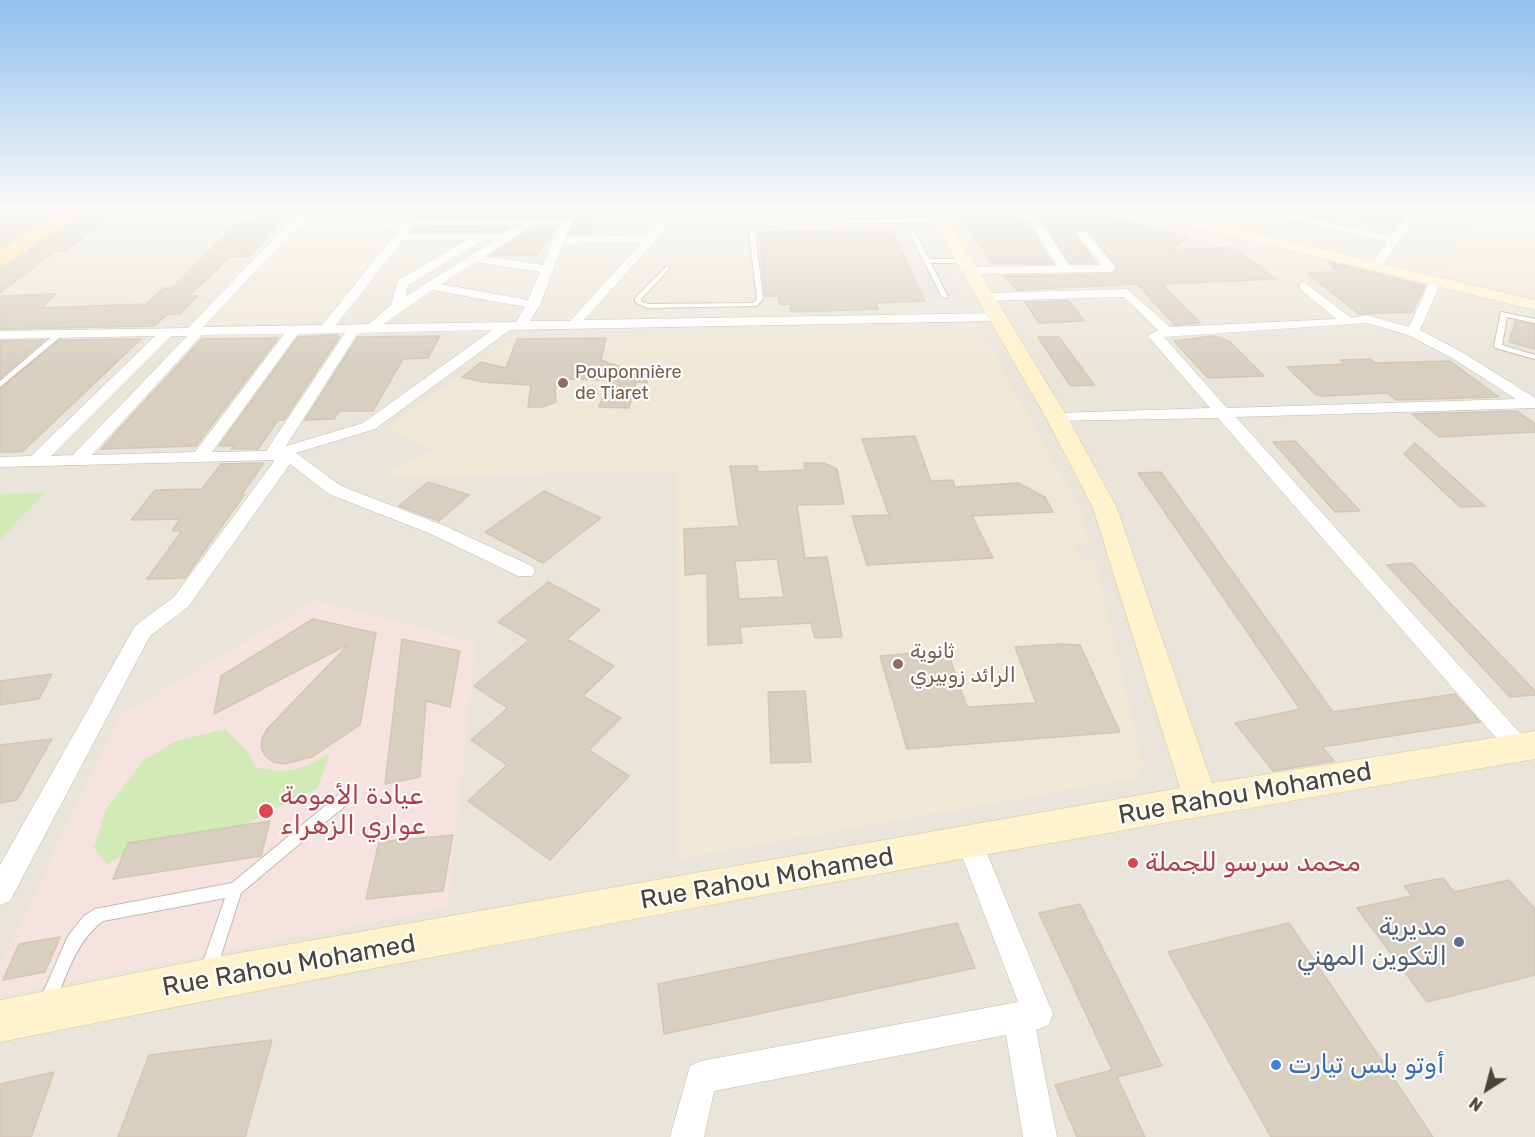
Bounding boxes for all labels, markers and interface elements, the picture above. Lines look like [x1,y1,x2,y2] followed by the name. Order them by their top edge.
[575,362,682,404] place label: Pouponnière de Tiaret
[556,376,570,390] marker: Pouponnière de Tiaret
[910,639,1016,689] place label: ثانوية الرائد زوبيري
[891,657,905,671] marker: ثانوية الرائد زوبيري
[1116,756,1374,832] street label: Rue Rahou Mohamed
[280,780,425,842] place label: عيادة الأمومة عواري الزهراء
[257,802,275,820] marker: عيادة الأمومة عواري الزهراء
[638,841,896,917] street label: Rue Rahou Mohamed
[1145,847,1361,879] place label: محمد سرسو للجملة
[1126,856,1140,870] marker: محمد سرسو للجملة
[1297,911,1447,972] place label: مديرية التكوين المهني
[160,928,418,1004] street label: Rue Rahou Mohamed
[1452,935,1466,949] marker: مديرية التكوين المهني
[1288,1049,1444,1081] place label: أوتو بلس تيارت
[1269,1058,1283,1072] marker: أوتو بلس تيارت
[1457,1059,1517,1119] north arrow
[1466,1093,1486,1115] text: N

